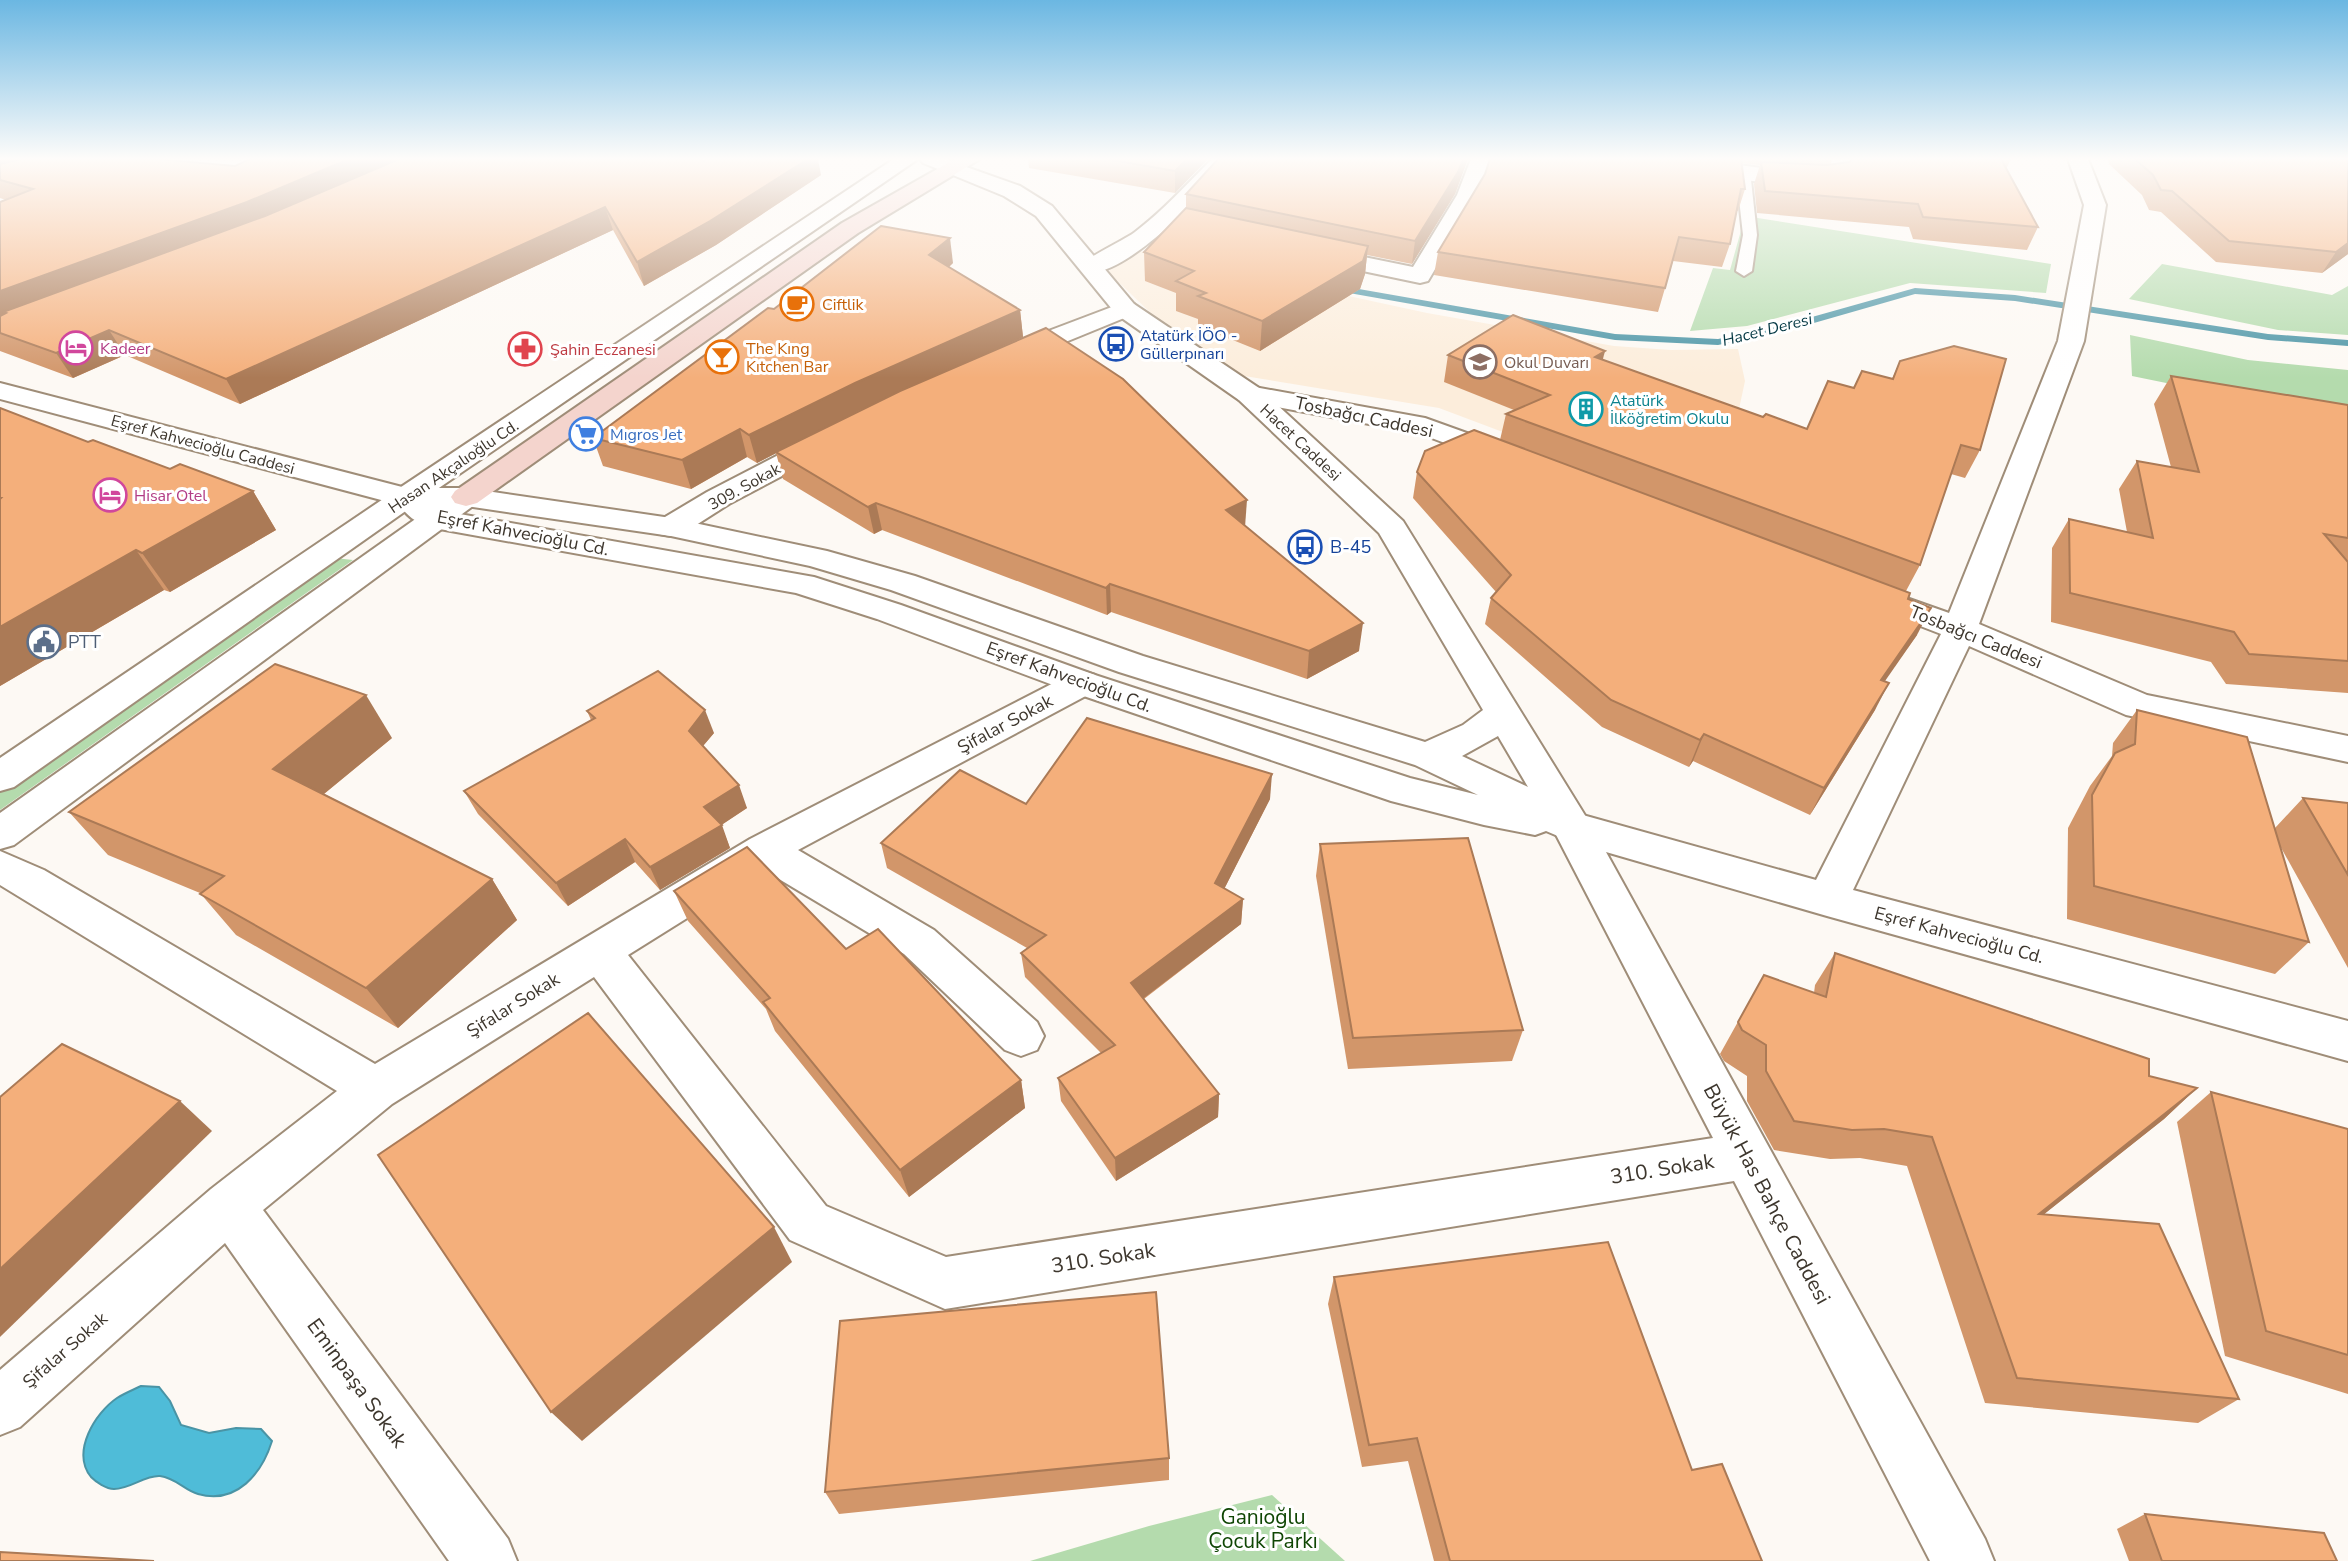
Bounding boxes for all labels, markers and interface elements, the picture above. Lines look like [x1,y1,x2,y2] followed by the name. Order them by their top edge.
[778,285,816,323] cafe icon: Ciftlik
[822,294,864,316] place label: Ciftlik
[1720,308,1815,352] water label: Hacet Deresi
[1097,325,1135,363] bus stop icon: Atatürk İÖO - Güllerpınarı
[1140,325,1238,365] place label: Atatürk İÖO - Güllerpınarı
[57,329,95,367] hotel icon: Kadeer
[506,330,544,368] pharmacy icon: Şahin Eczanesi
[100,338,151,360] place label: Kadeer
[703,338,741,376] bar icon: The Kıng Kıtchen Bar
[746,338,829,378] place label: The Kıng Kıtchen Bar
[550,339,656,361] place label: Şahin Eczanesi
[1461,343,1499,381] school or university icon: Okul Duvarı
[1504,352,1589,374] place label: Okul Duvarı
[1567,390,1605,428] building icon: Atatürk İlköğretim Okulu
[1610,390,1729,430] place label: Atatürk İlköğretim Okulu
[1293,391,1435,443] street label: Tosbağcı Caddesi
[1255,399,1346,486] street label: Hacet Caddesi
[108,410,297,480] street label: Eşref Kahvecioğlu Caddesi
[384,415,523,519] street label: Hasan Akçalıoğlu Cd.
[567,415,605,453] supermarket icon: Mıgros Jet
[610,424,683,446] place label: Mıgros Jet
[704,457,786,516] street label: 309. Sokak
[91,476,129,514] hotel icon: Hisar Otel
[134,485,207,507] place label: Hisar Otel
[435,505,611,561] street label: Eşref Kahvecioğlu Cd.
[1286,528,1324,566] bus stop icon: B-45
[1330,535,1371,559] place label: B-45
[1906,600,2046,674] street label: Tosbağcı Caddesi
[25,623,63,661] public building icon: PTT
[68,630,101,654] place label: PTT
[983,636,1155,718] street label: Eşref Kahvecioğlu Cd.
[953,688,1058,759] street label: Şifalar Sokak
[1872,901,2046,969] street label: Eşref Kahvecioğlu Cd.
[462,966,565,1043] street label: Şifalar Sokak
[1697,1079,1837,1309] street label: Büyük Has Bahçe Caddesi
[1608,1147,1716,1191] street label: 310. Sokak
[1049,1236,1157,1280] street label: 310. Sokak
[17,1306,113,1394] street label: Şifalar Sokak
[301,1313,414,1454] street label: Eminpaşa Sokak
[1208,1503,1318,1555] park label: Ganioğlu Çocuk Parkı

